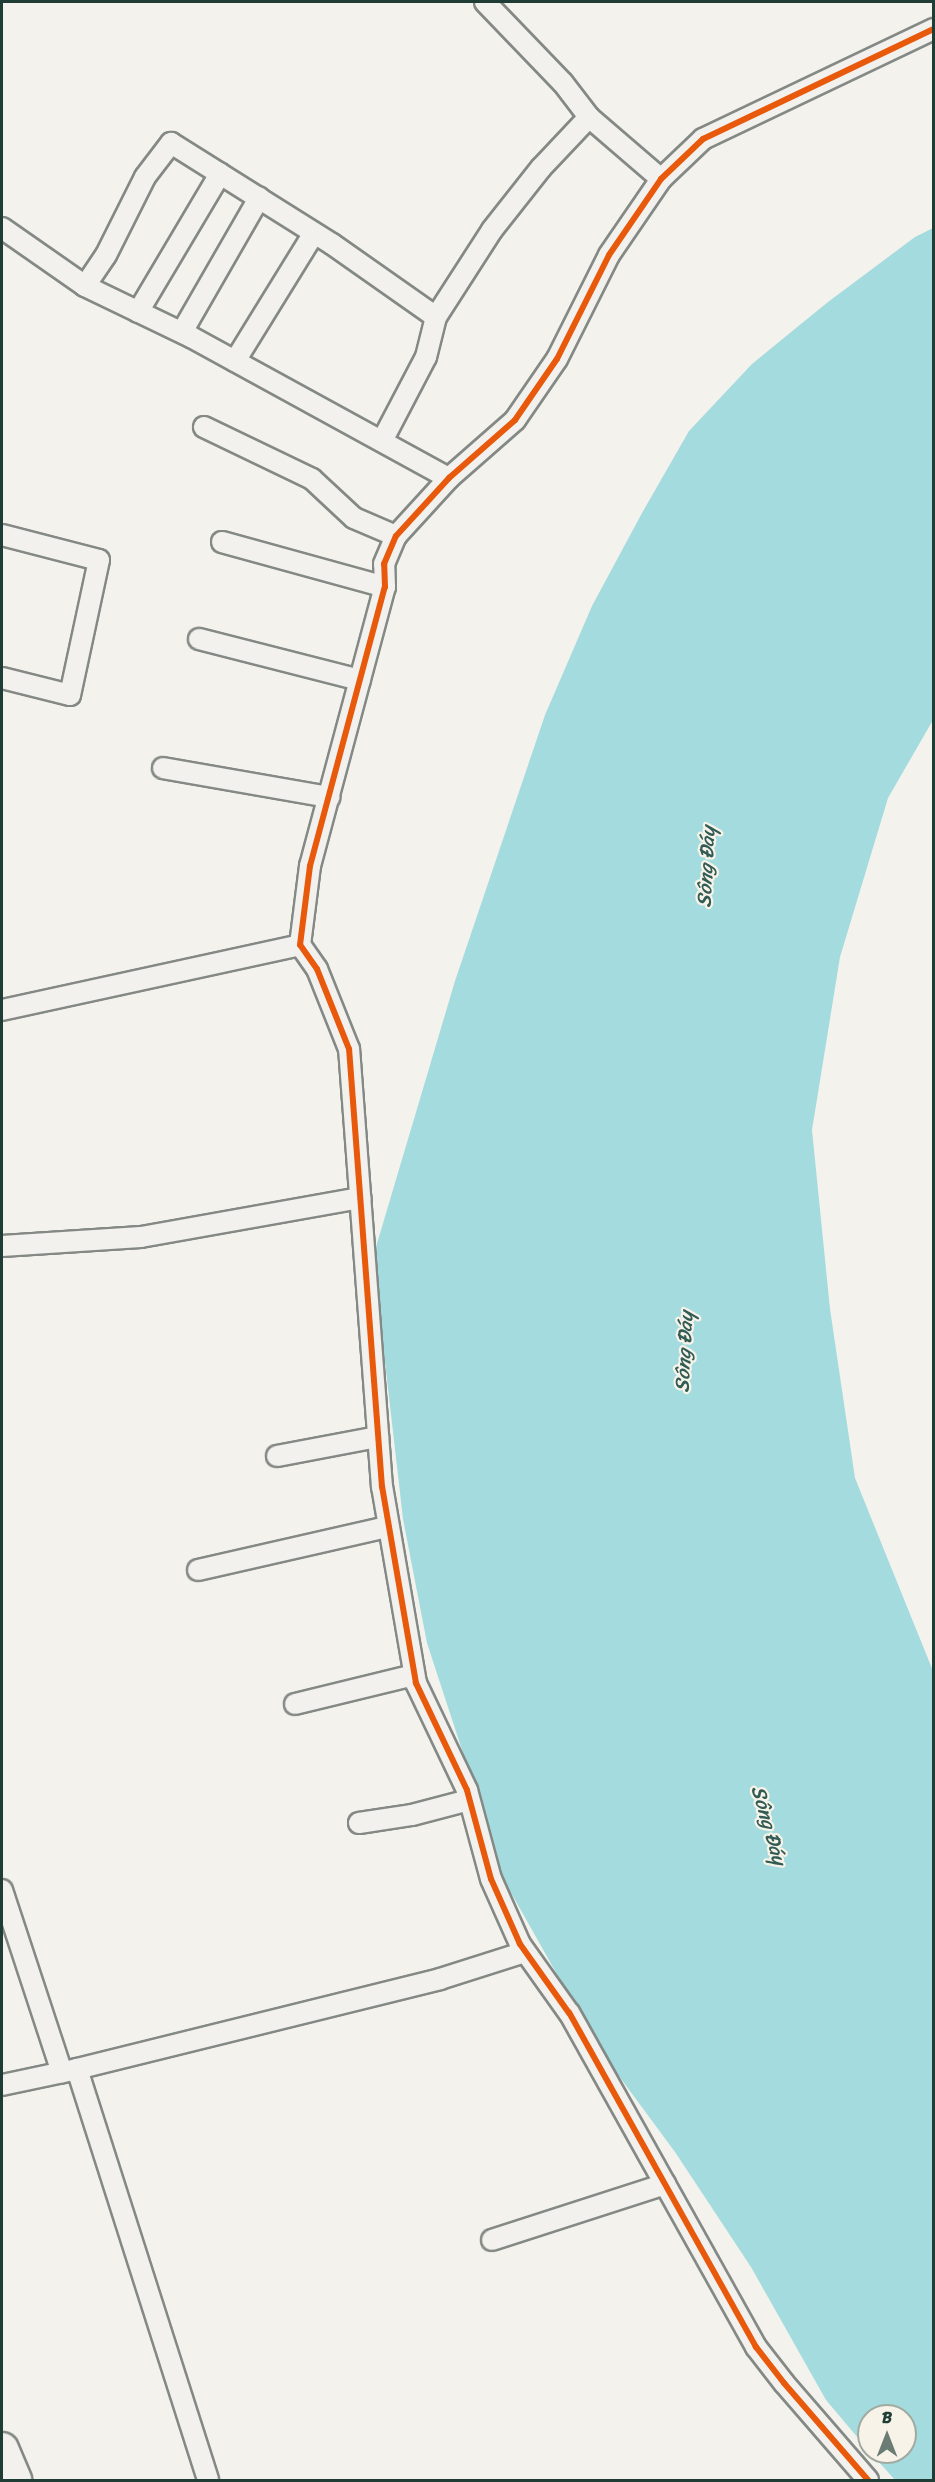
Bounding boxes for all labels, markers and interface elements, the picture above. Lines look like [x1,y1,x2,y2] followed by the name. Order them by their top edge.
[692,826,720,908] water label: Sông Đáy
[670,1311,698,1393] water label: Sông Đáy
[746,1783,792,1867] water label: Sông Đáy
[882,2403,892,2432] text: B
[857,2404,917,2464] north arrow

